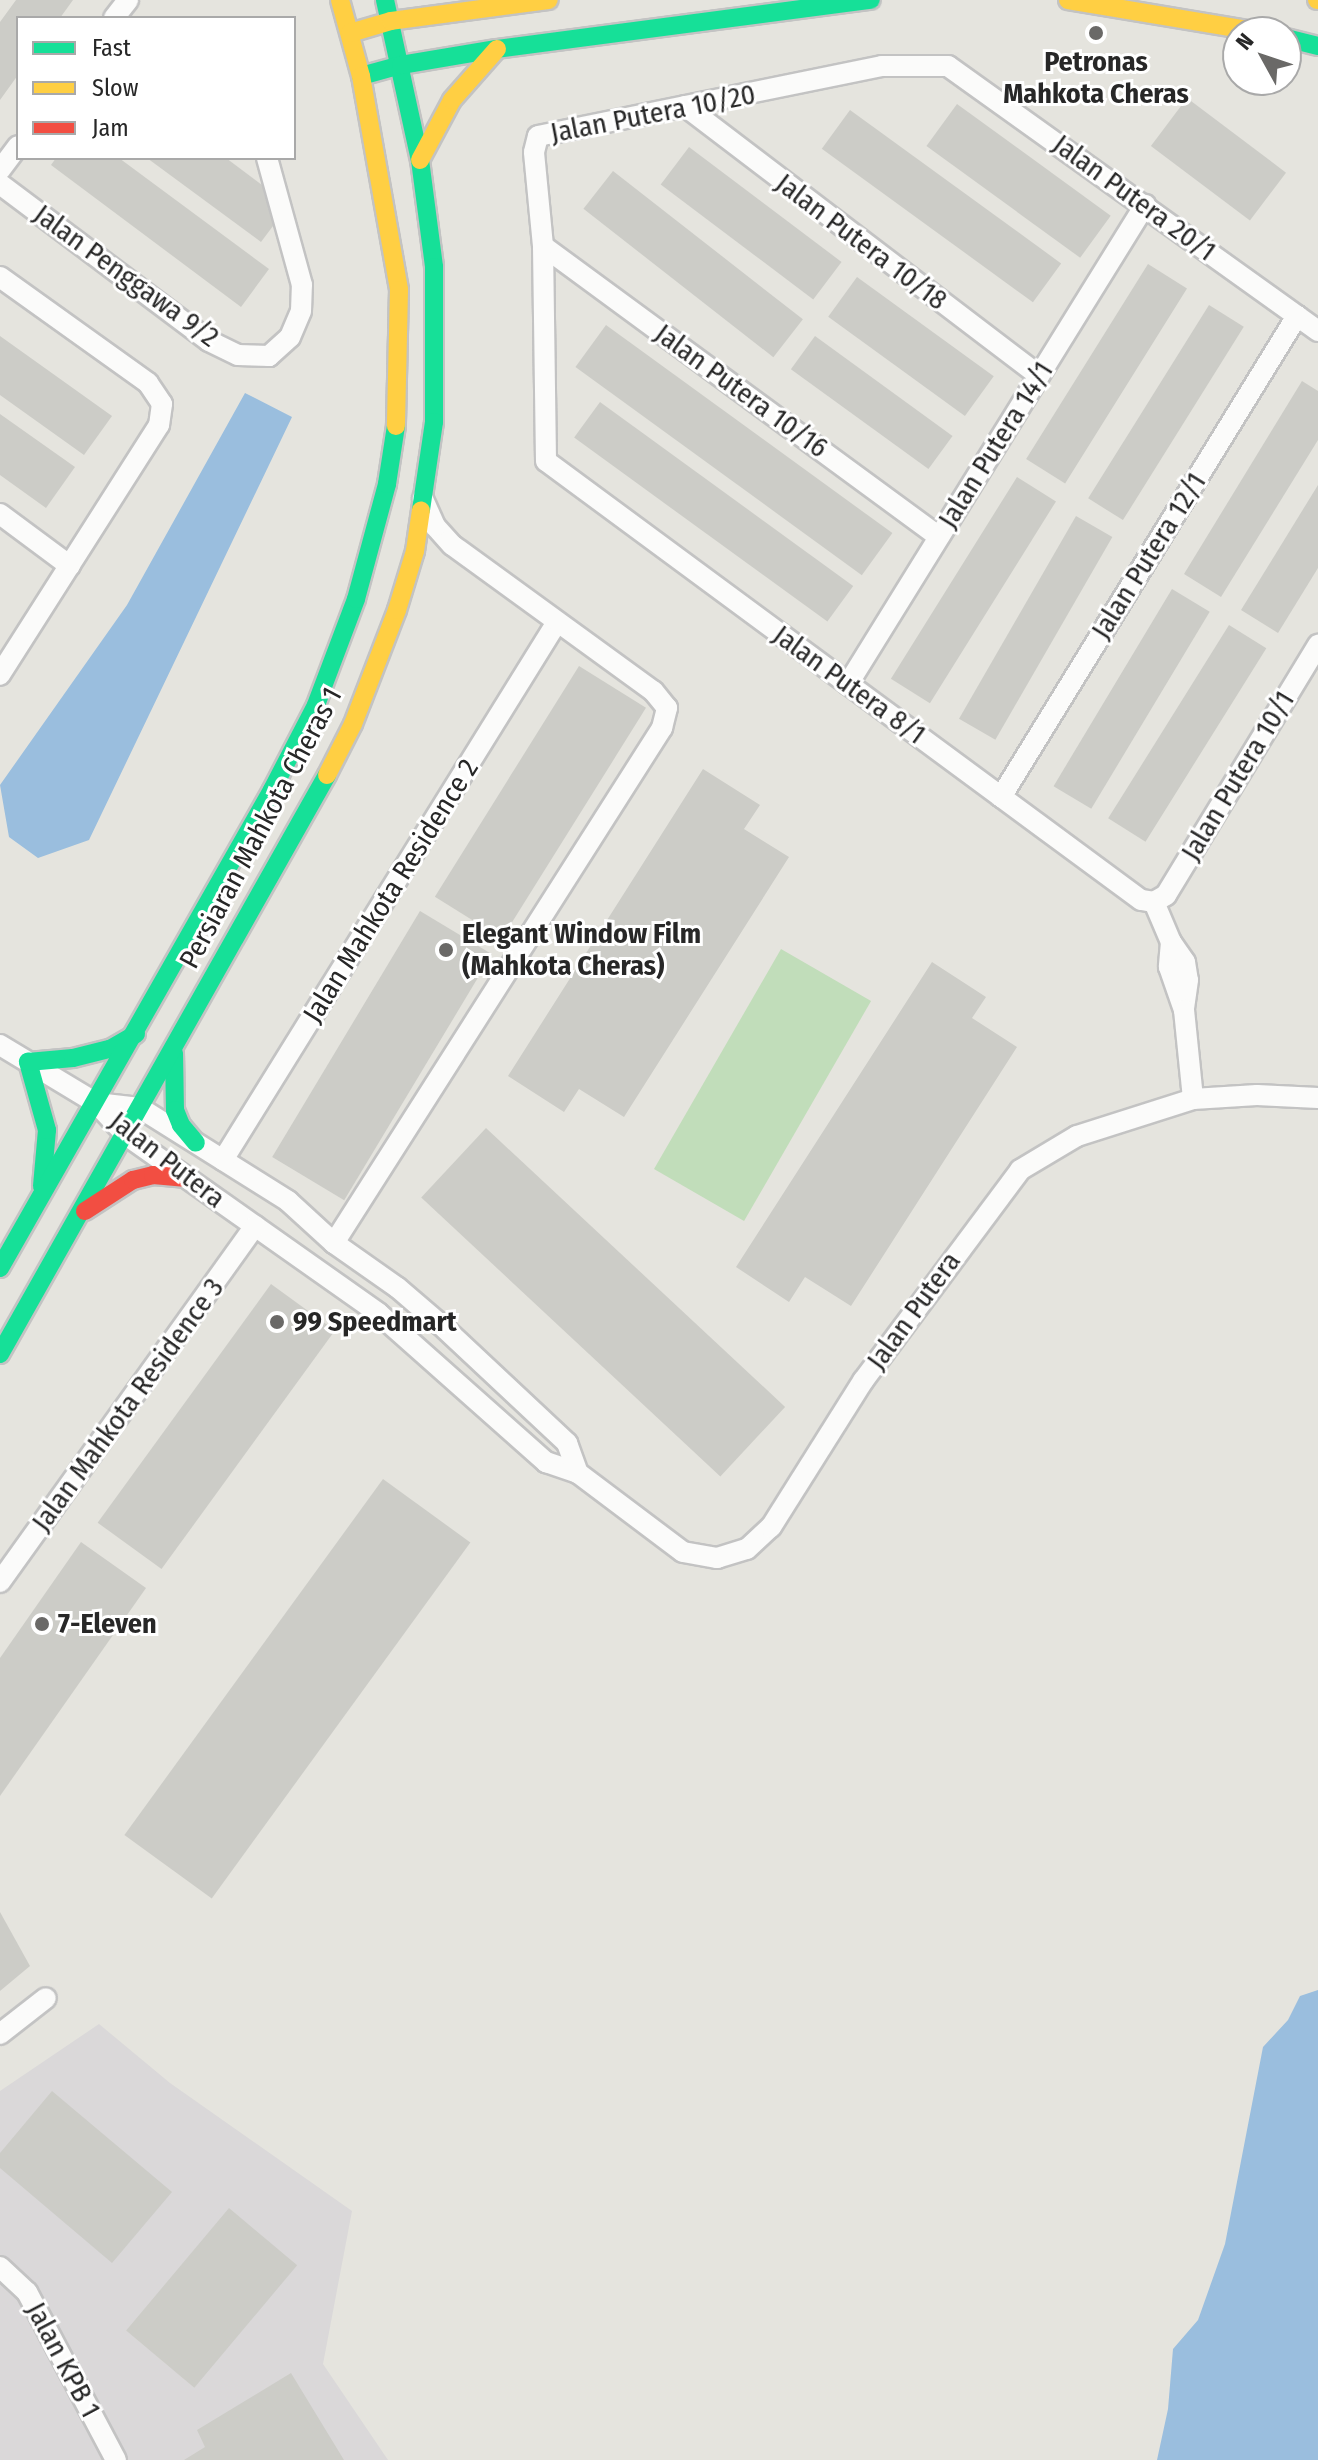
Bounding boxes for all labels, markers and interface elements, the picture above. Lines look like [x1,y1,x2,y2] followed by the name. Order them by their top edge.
[16,16,296,160] legend
[1222,16,1302,96] north arrow
[1087,24,1105,42] marker: Petronas Mahkota Cheras
[1230,28,1259,55] text: N
[92,34,131,62] text: Fast
[1003,45,1189,111] place label: Petronas Mahkota Cheras
[92,74,138,102] text: Slow
[548,78,758,150] street label: Jalan Putera 10/20
[92,114,129,142] text: Jam
[1046,128,1222,268] street label: Jalan Putera 20/1
[769,167,953,317] street label: Jalan Putera 10/18
[27,198,225,354] street label: Jalan Penggawa 9/2
[648,317,834,465] street label: Jalan Putera 10/16
[931,356,1061,534] street label: Jalan Putera 14/1
[1085,467,1213,645] street label: Jalan Putera 12/1
[766,618,932,752] street label: Jalan Putera 8/1
[173,682,349,974] street label: Persiaran Mahkota Cheras 1
[1174,685,1302,867] street label: Jalan Putera 10/1
[296,753,486,1029] street label: Jalan Mahkota Residence 2
[462,917,701,983] place label: Elegant Window Film (Mahkota Cheras)
[437,941,455,959] marker: Elegant Window Film (Mahkota Cheras)
[103,1105,231,1215] street label: Jalan Putera
[860,1246,968,1376] street label: Jalan Putera
[25,1272,231,1538] street label: Jalan Mahkota Residence 3
[293,1305,457,1339] place label: 99 Speedmart
[268,1313,286,1331] marker: 99 Speedmart
[58,1607,157,1641] place label: 7-Eleven
[33,1615,51,1633] marker: 7-Eleven
[19,2297,107,2423] street label: Jalan KPB 1

